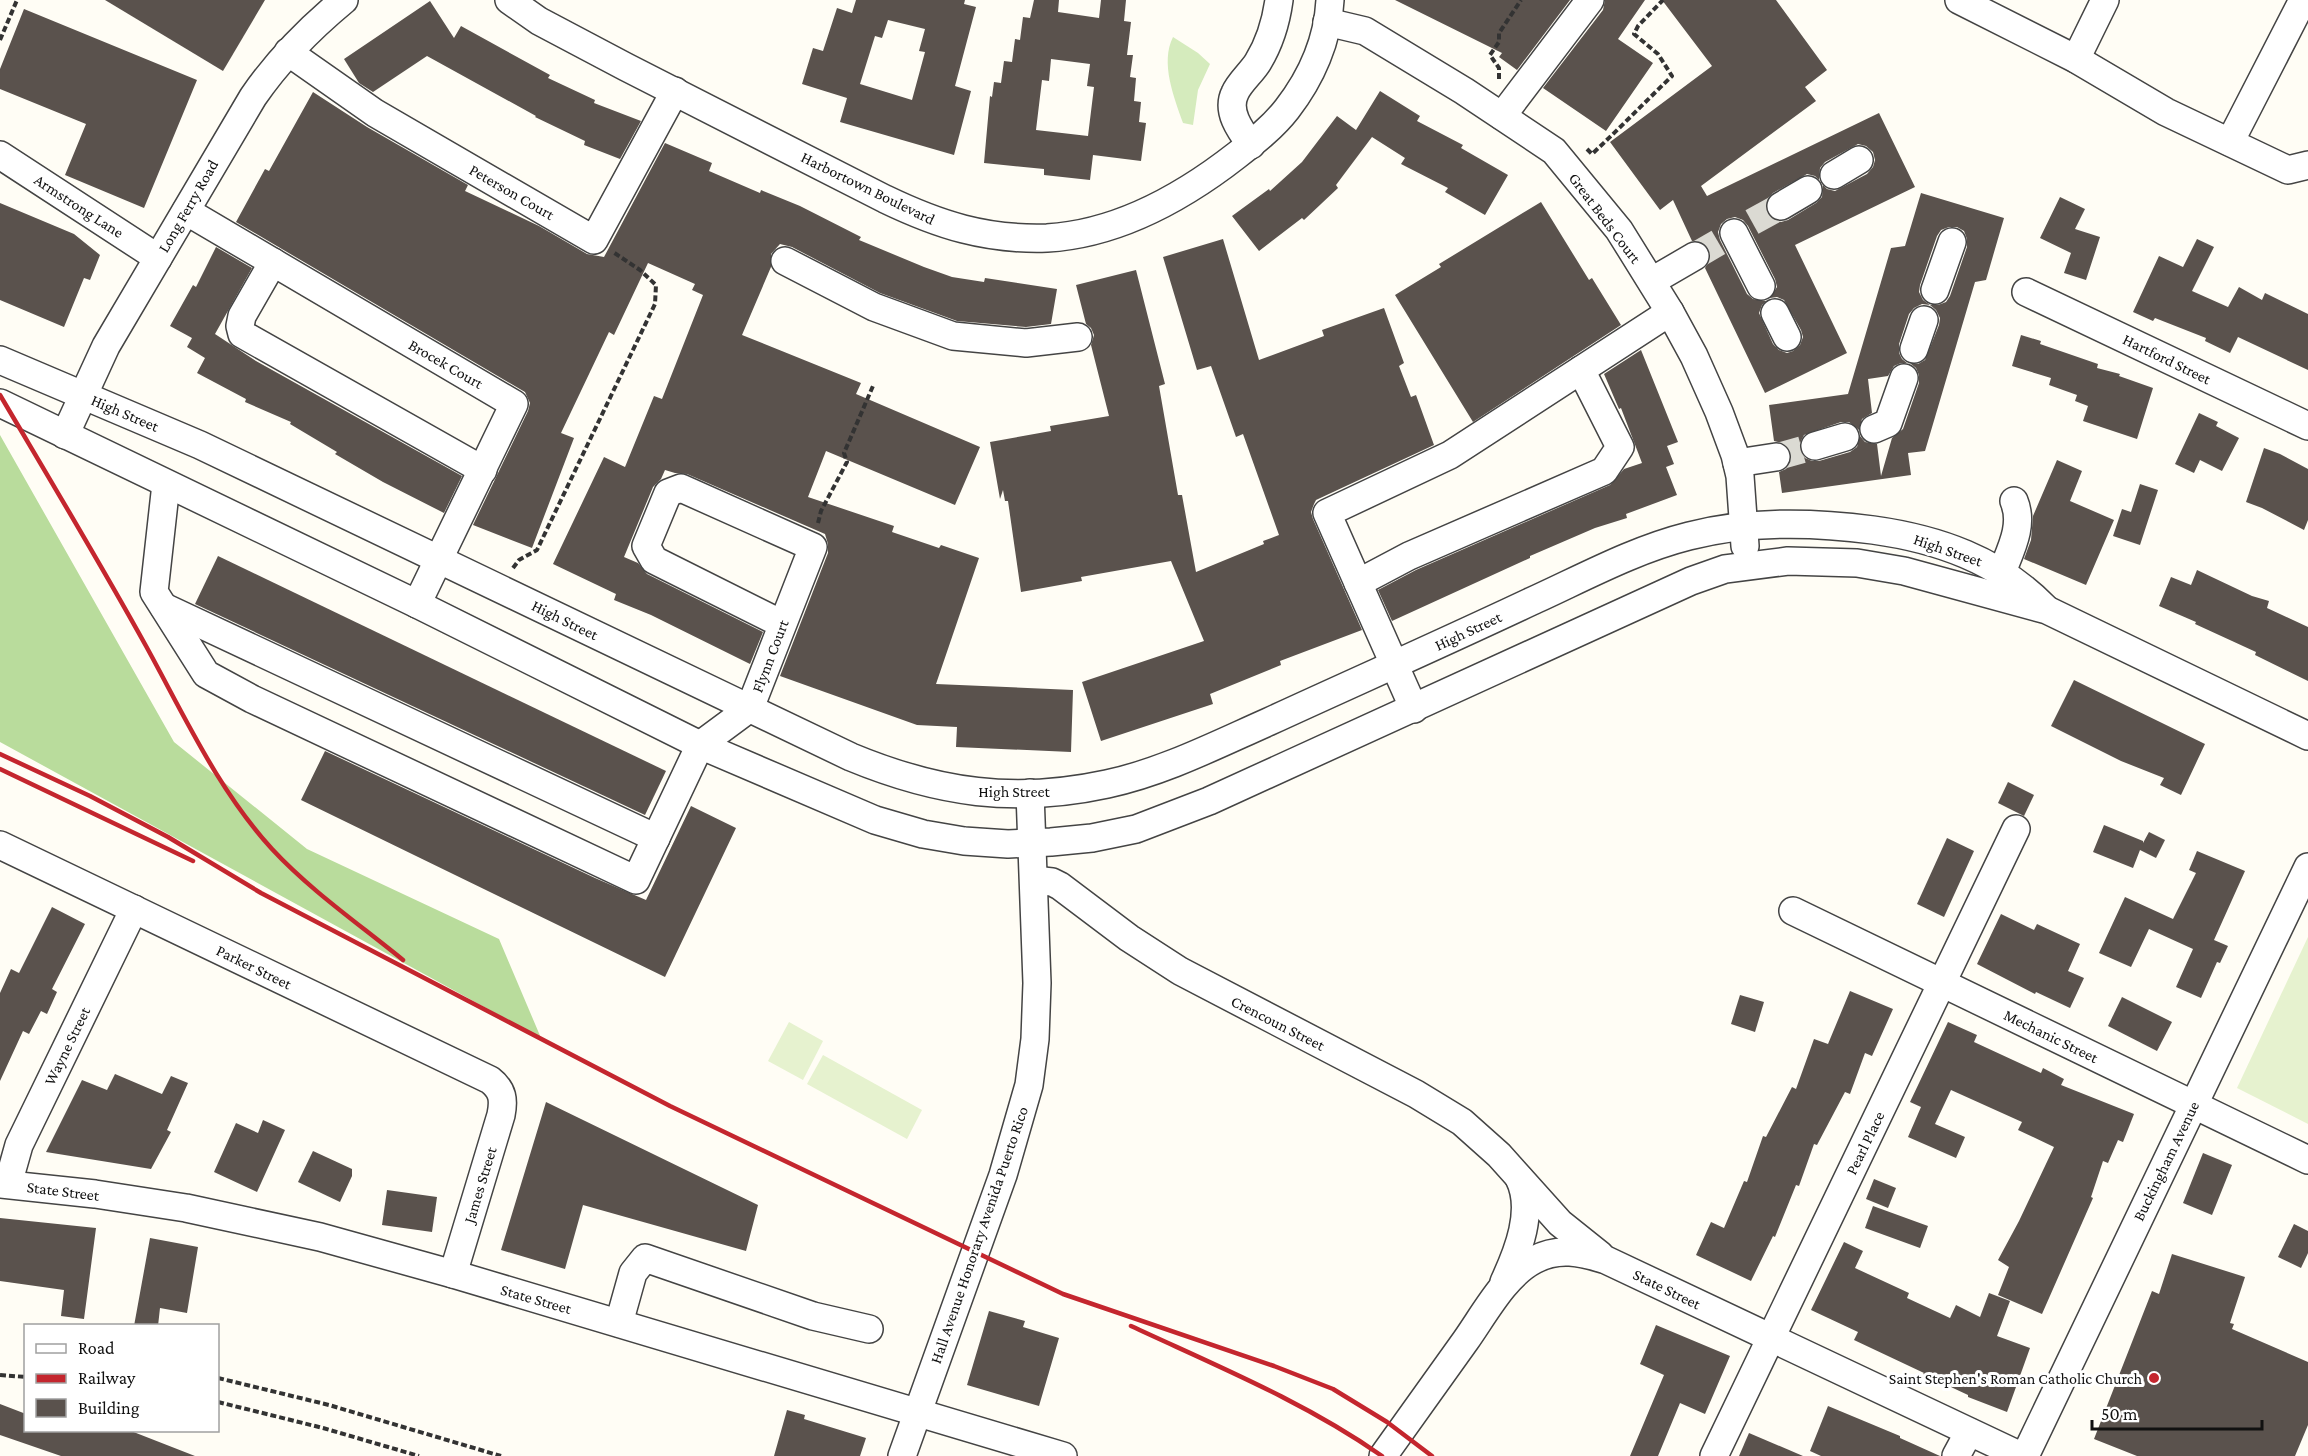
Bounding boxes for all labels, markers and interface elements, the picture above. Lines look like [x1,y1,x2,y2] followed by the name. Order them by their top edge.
[798,148,938,228] street label: Harbortown Boulevard
[155,156,223,256] street label: Long Ferry Road
[467,161,558,223] street label: Peterson Court
[1566,170,1645,267] street label: Great Beds Court
[31,171,127,242] street label: Armstrong Lane
[2120,330,2214,388] street label: Hartford Street
[406,336,487,392] street label: Brocek Court
[88,391,162,436] street label: High Street
[1911,530,1985,571] street label: High Street
[529,597,601,645] street label: High Street
[1432,608,1505,655] street label: High Street
[748,617,793,695] street label: Flynn Court
[978,783,1050,801] street label: High Street
[214,941,295,993] street label: Parker Street
[1228,992,1328,1054] street label: Crencoun Street
[41,1004,94,1088] street label: Wayne Street
[2001,1006,2102,1066] street label: Mechanic Street
[2130,1098,2203,1224] street label: Buckingham Avenue
[927,1104,1032,1366] street label: Hall Avenue Honorary Avenida Puerto Rico
[1842,1109,1888,1177] street label: Pearl Place
[460,1144,501,1227] street label: James Street
[26,1178,101,1204] street label: State Street
[1631,1265,1704,1313] street label: State Street
[499,1281,574,1317] street label: State Street
[24,1324,219,1432] legend
[78,1338,115,1358] text: Road
[78,1368,136,1388] text: Railway
[1889,1370,2142,1388] place label: Saint Stephen's Roman Catholic Church
[2147,1371,2161,1385] marker: Saint Stephen's Roman Catholic Church
[2092,1393,2262,1431] scale bar
[78,1398,140,1418] text: Building
[2101,1404,2138,1424] text: 50 m

